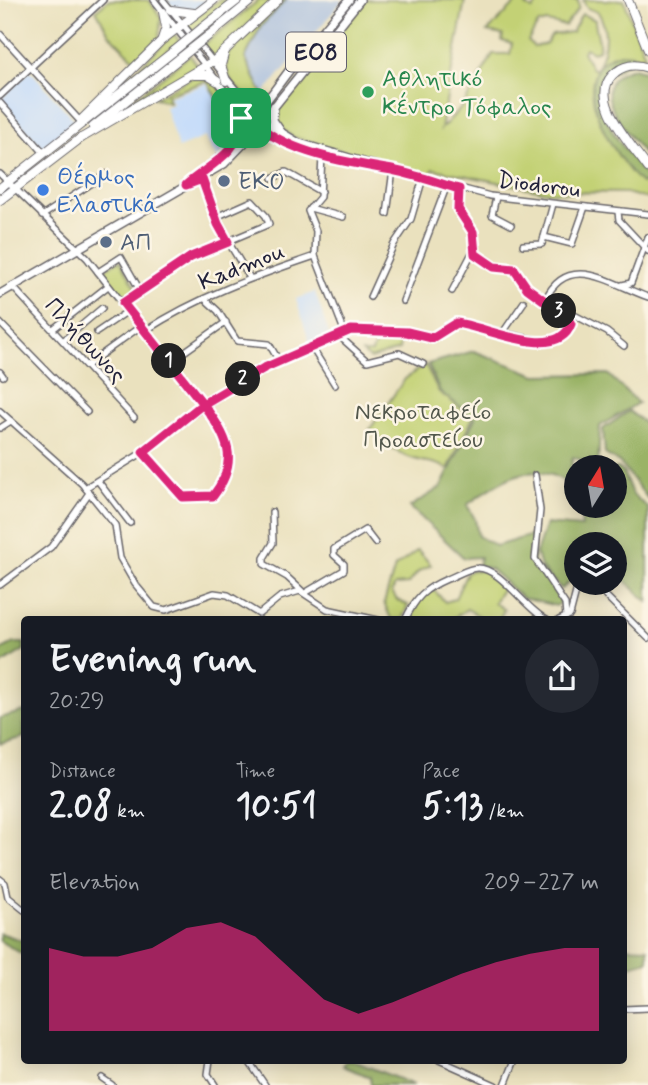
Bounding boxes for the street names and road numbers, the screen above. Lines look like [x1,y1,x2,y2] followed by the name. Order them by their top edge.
[286,32,346,72] road number: ΕΟ8
[496,165,582,206] street label: Diodorou
[194,236,289,299] street label: Kadmou
[37,292,133,391] street label: Πλήθωνος

